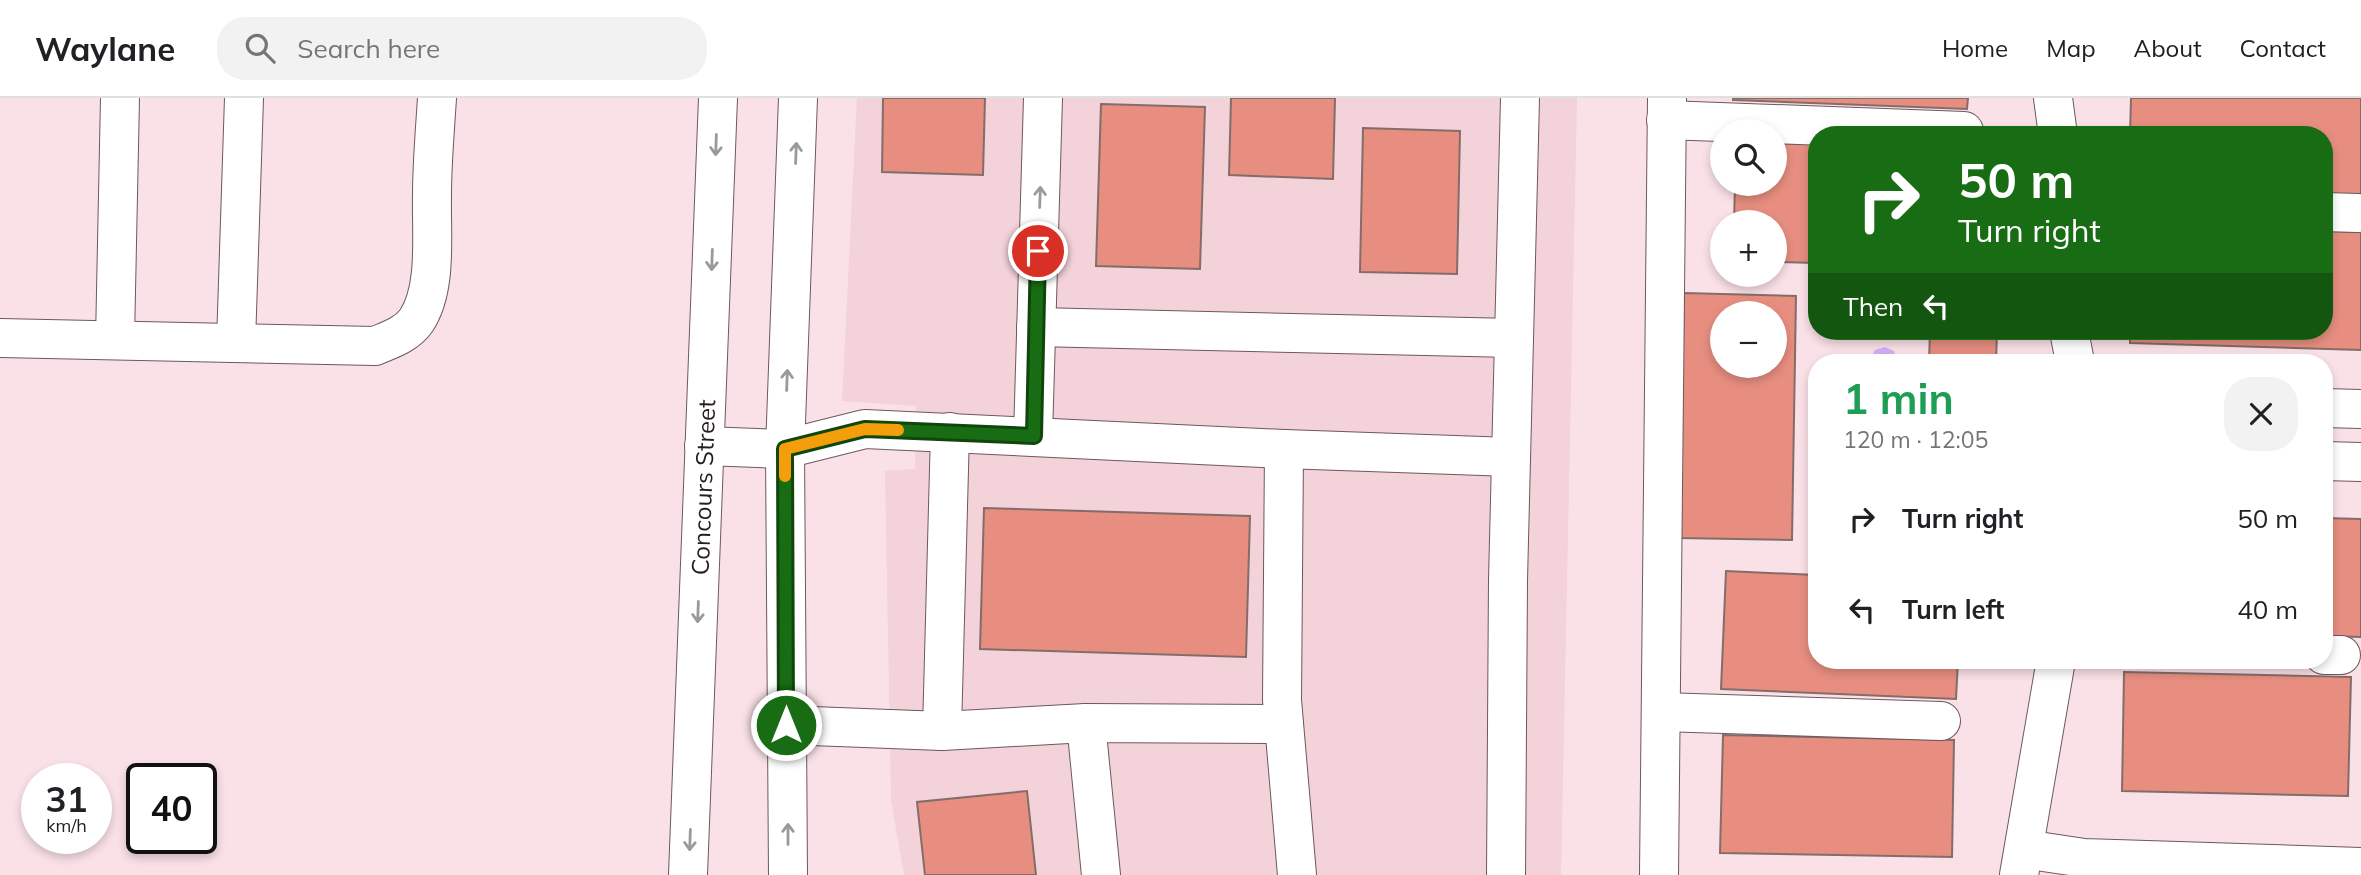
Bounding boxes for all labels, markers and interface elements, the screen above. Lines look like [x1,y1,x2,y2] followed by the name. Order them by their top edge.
[217,17,707,80] search box
[35,28,175,69] text: Waylane
[241,29,279,67] icon: search
[297,32,440,65] text: Search here
[1942,33,2008,63] text: Home
[2046,33,2096,63] text: Map
[2134,33,2202,63] text: About
[2240,33,2326,63] text: Contact
[1710,119,1787,378] map controls
[1710,119,1787,196] button: search
[710,133,723,156] one-way arrow
[789,142,802,165] one-way arrow
[1958,149,2074,210] text: 50 m
[1843,154,1934,245] icon: right
[1033,185,1046,208] one-way arrow
[1710,210,1787,287] button: +
[1958,210,2101,250] text: Turn right
[1008,221,1068,281] pin
[1019,232,1057,270] icon: arrive
[705,248,718,271] one-way arrow
[1917,287,1955,325] icon: left
[1843,290,1903,323] text: Then
[1710,301,1787,378] button: −
[781,369,794,392] one-way arrow
[1843,372,1954,425] text: 1 min
[2224,377,2298,451] button: close
[685,399,721,576] street label: Concours Street
[1843,425,1988,454] text: 120 m · 12:05
[1843,500,1881,538] icon: right
[1902,502,2023,535] text: Turn right
[2237,502,2298,535] text: 50 m
[1843,591,1881,629] icon: left
[1902,593,2004,626] text: Turn left
[2237,593,2298,626] text: 40 m
[691,600,704,623] one-way arrow
[749,688,823,762] position arrow
[126,763,217,854] speed limit sign: 40
[45,777,88,821] text: 31
[46,814,87,837] text: km/h
[781,822,795,845] one-way arrow
[683,828,696,851] one-way arrow

